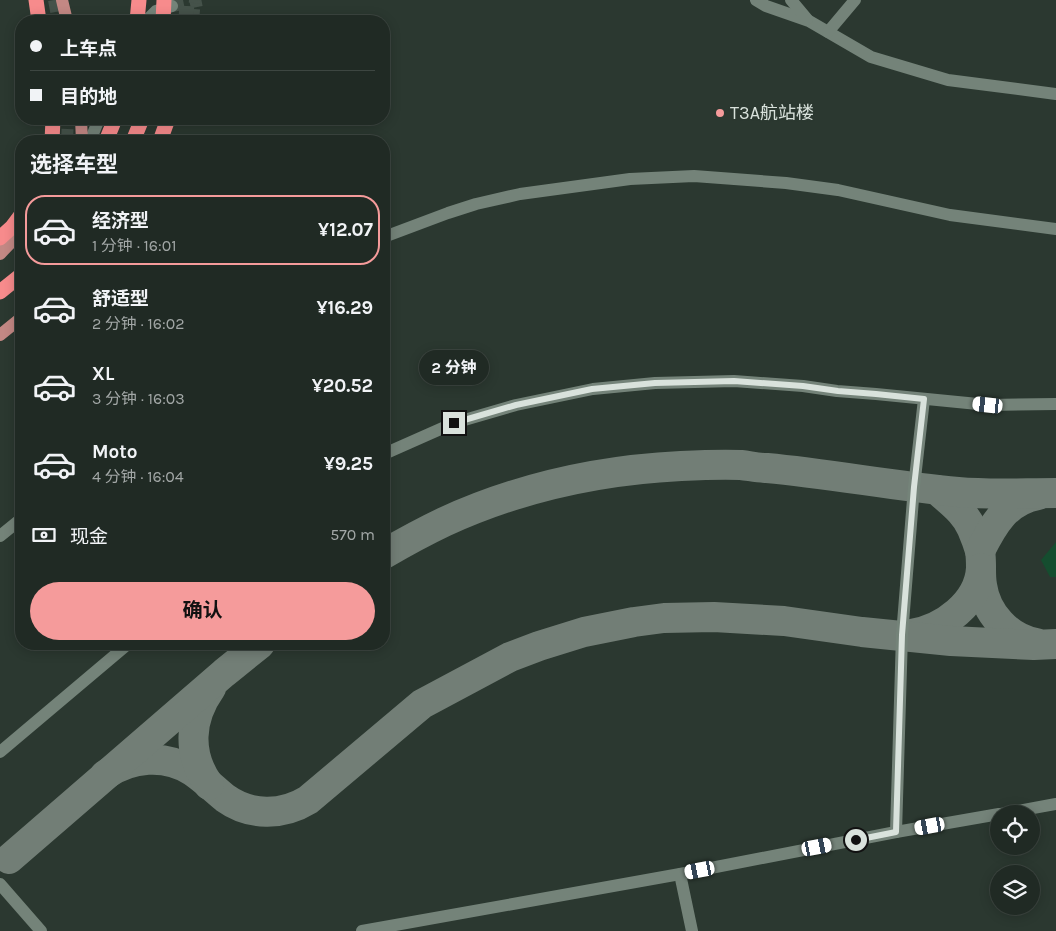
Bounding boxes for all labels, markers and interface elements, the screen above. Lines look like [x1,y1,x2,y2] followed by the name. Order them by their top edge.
[60,38,117,60] text: 上车点
[60,86,117,108] text: 目的地
[730,102,814,124] place label: T3A航站楼
[714,107,726,119] marker: T3A航站楼
[30,152,118,178] text: 选择车型
[32,208,77,253] icon: car
[92,210,149,232] text: 经济型
[318,219,373,241] text: ¥12.07
[92,236,176,255] text: 1 分钟 · 16:01
[32,286,77,331] icon: car
[92,288,149,310] text: 舒适型
[316,297,373,319] text: ¥16.29
[92,314,184,333] text: 2 分钟 · 16:02
[419,350,489,386] callout: 2 分钟
[431,358,477,377] text: 2 分钟
[92,363,114,385] text: XL
[32,364,77,409] icon: car
[312,375,373,397] text: ¥20.52
[92,389,185,408] text: 3 分钟 · 16:03
[972,396,1003,414] car
[443,412,465,434] route end
[92,441,138,463] text: Moto
[32,442,77,487] icon: car
[324,453,373,475] text: ¥9.25
[92,467,184,486] text: 4 分钟 · 16:04
[30,521,58,549] icon: cash
[330,525,375,544] text: 570 m
[70,526,108,548] text: 现金
[30,582,375,640] button: 确认
[990,805,1040,915] map controls
[990,805,1040,855] button: locate
[913,816,946,836] car
[845,829,867,851] route start
[800,837,833,857] car
[683,860,716,880] car
[990,865,1040,915] button: layers

